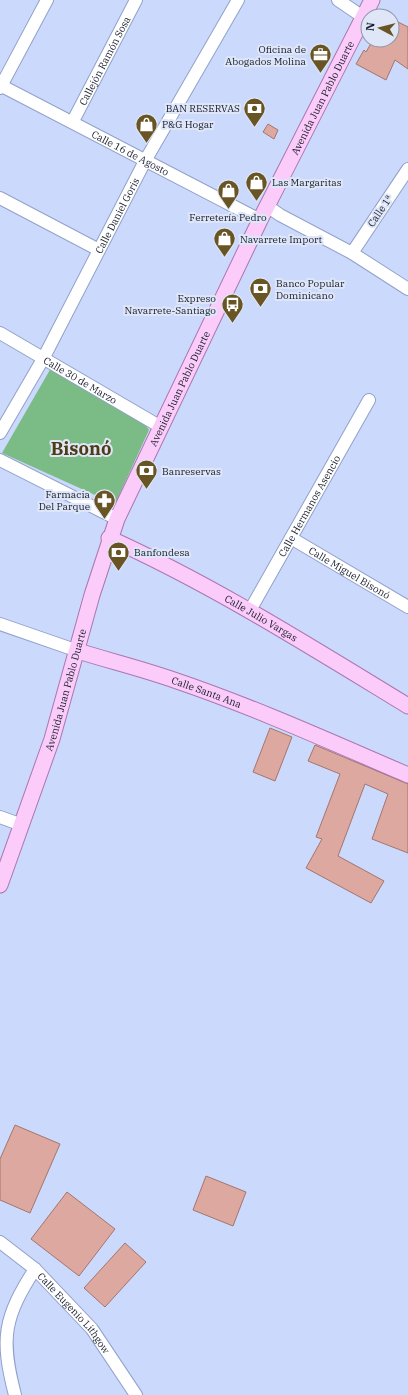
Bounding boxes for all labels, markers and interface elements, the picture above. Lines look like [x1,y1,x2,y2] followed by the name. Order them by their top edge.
[360,8,400,48] north arrow
[76,13,133,107] street label: Callejón Ramón Sosa
[363,21,378,32] text: N
[288,39,357,157] street label: Avenida Juan Pablo Duarte
[308,42,334,75] office icon: Oficina de Abogados Molina
[225,43,307,68] place label: Oficina de Abogados Molina
[242,95,268,128] bank icon: BAN RESERVAS
[166,102,240,115] place label: BAN RESERVAS
[134,111,160,144] shop icon: P&G Hogar
[162,118,214,131] place label: P&G Hogar
[89,127,172,178] street label: Calle 16 de Agosto
[243,169,269,202] shop icon: Las Margaritas
[92,175,142,256] street label: Calle Daniel Goris
[272,176,342,189] place label: Las Margaritas
[215,178,241,211] shop icon: Ferretería Pedro
[365,193,395,229] street label: Calle 1ª
[189,211,267,224] place label: Ferretería Pedro
[212,226,238,259] shop icon: Navarrete Import
[240,233,323,246] place label: Navarrete Import
[247,276,273,309] bank icon: Banco Popular Dominicano
[276,277,345,302] place label: Banco Popular Dominicano
[219,291,245,324] bus stop icon: Expreso Navarrete-Santiago
[124,292,216,317] place label: Expreso Navarrete-Santiago
[146,329,212,448] street label: Avenida Juan Pablo Duarte
[41,353,120,407] street label: Calle 30 de Marzo
[51,437,111,460] district label: Bisonó
[275,452,343,559] street label: Calle Hermanos Asencio
[133,458,159,491] bank icon: Banreservas
[162,465,221,478] place label: Banreservas
[92,487,118,520] pharmacy icon: Farmacia Del Parque
[39,488,91,513] place label: Farmacia Del Parque
[106,539,132,572] bank icon: Banfondesa
[307,544,393,602] street label: Calle Miguel Bisonó
[134,546,190,559] place label: Banfondesa
[223,592,300,644] street label: Calle Julio Vargas
[42,627,89,753] street label: Avenida Juan Pablo Duarte
[170,673,244,711] street label: Calle Santa Ana
[35,1269,113,1356] street label: Calle Eugenio Lithgow

